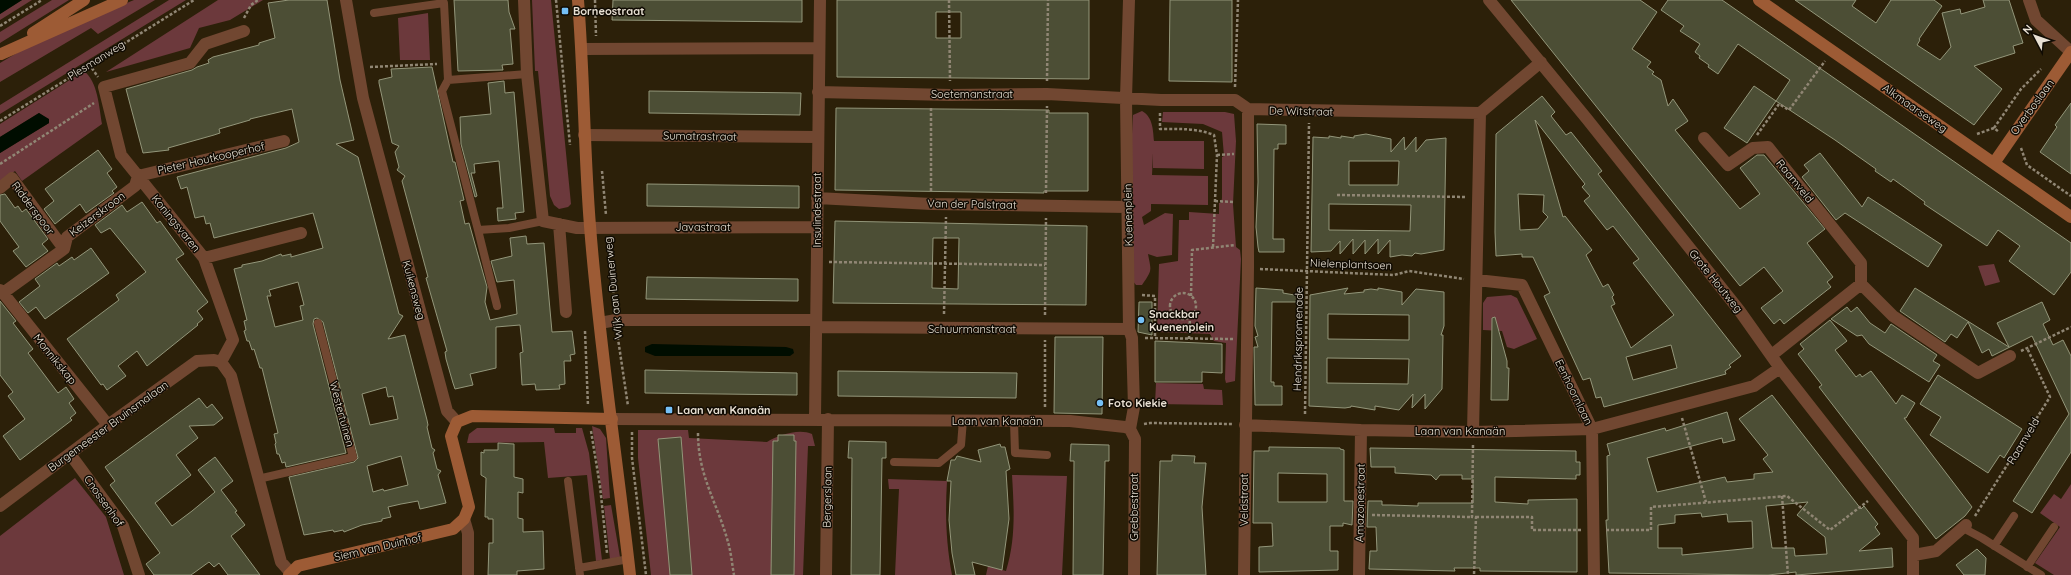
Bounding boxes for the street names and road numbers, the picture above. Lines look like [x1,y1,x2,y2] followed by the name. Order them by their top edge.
[65,37,127,83] street label: Plesmanweg
[2007,76,2057,138] street label: Overboslaan
[1880,80,1950,136] street label: Alkmaarseweg
[931,87,1013,101] street label: Soetemanstraat
[1269,103,1334,119] street label: De Witstraat
[663,128,737,144] street label: Sumatrastraat
[156,139,266,177] street label: Pieter Houtkooperhof
[1773,156,1817,206] street label: Raamveld
[810,172,824,247] street label: Insulindestraat
[8,179,58,238] street label: Ridderspoor
[1120,184,1136,246] street label: Kuenenplein
[66,189,128,239] street label: Keizerskroon
[149,191,203,255] street label: Koningsvaren
[927,196,1017,212] street label: Van der Palstraat
[675,220,731,234] street label: Javastraat
[601,236,625,340] street label: Wijk aan Duinerweg
[1686,246,1746,316] street label: Grote Houtweg
[1310,256,1392,272] street label: Nielenplantsoen
[399,259,429,321] street label: Kuikensweg
[1290,287,1306,391] street label: Hendrikspromenade
[928,322,1016,336] street label: Schuurmanstraat
[30,331,80,387] street label: Monnikskap
[1552,357,1596,427] street label: Eenhoornlaan
[45,378,171,474] street label: Burgemeester Bruinsmalaan
[327,380,357,448] street label: Westertuinen
[952,414,1042,428] street label: Laan van Kanaän
[2004,415,2042,467] street label: Raamveld
[1415,424,1505,438] street label: Laan van Kanaän
[1352,463,1368,542] street label: Amazonestraat
[819,466,835,528] street label: Bergerslaan
[81,472,127,530] street label: Cnossenhof
[1127,473,1141,541] street label: Grebbestraat
[1237,473,1251,526] street label: Veldstraat
[333,530,423,564] street label: Siem van Duinhof

